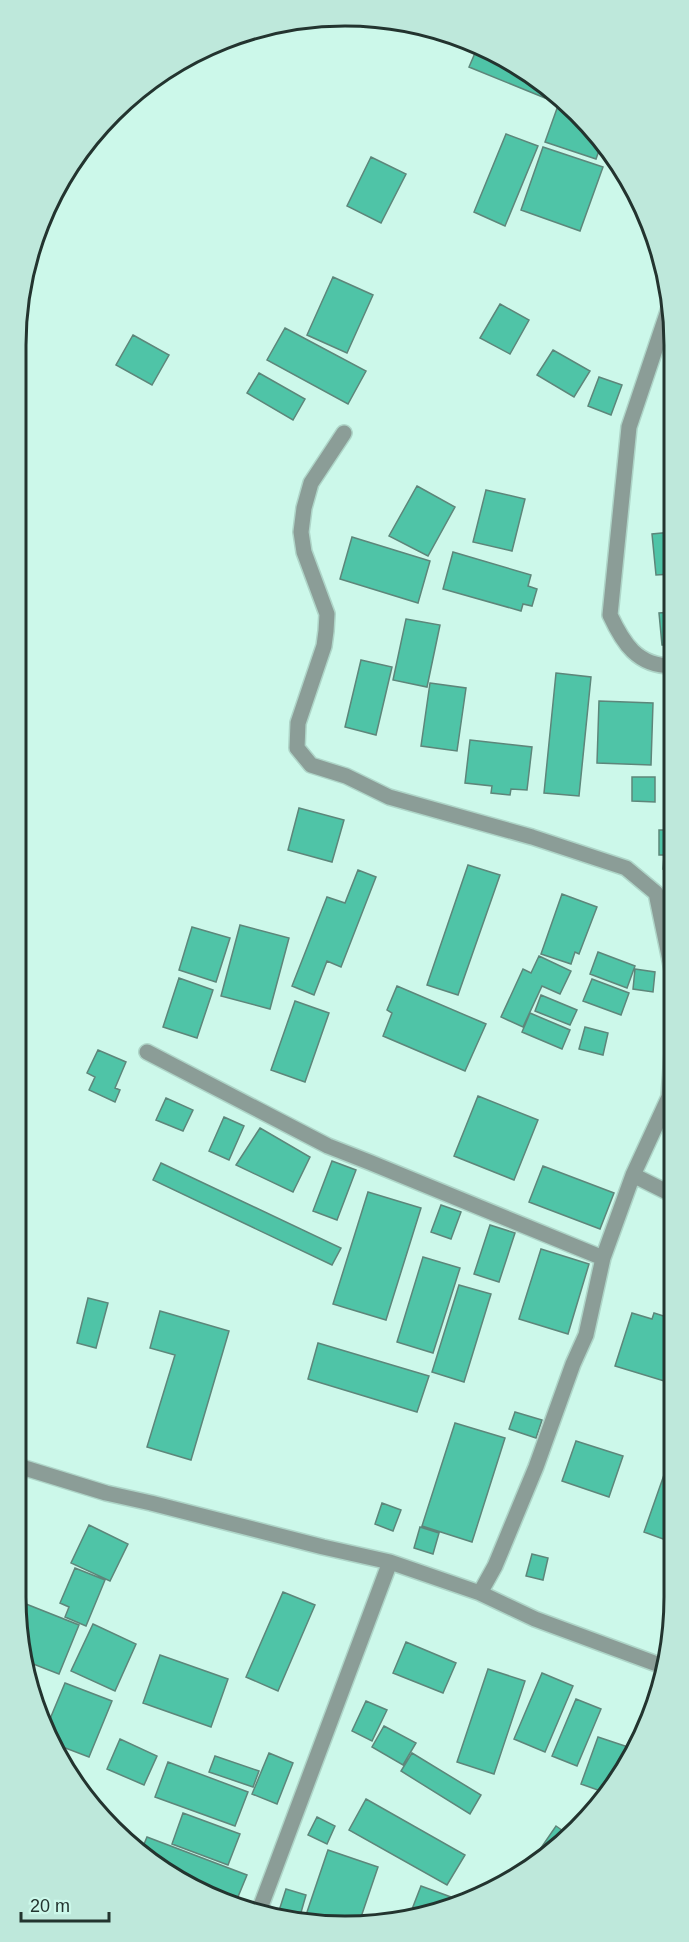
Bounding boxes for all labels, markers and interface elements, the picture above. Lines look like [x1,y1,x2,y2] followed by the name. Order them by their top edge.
[21,1885,110,1923] scale bar
[30,1896,70,1916] text: 20 m

